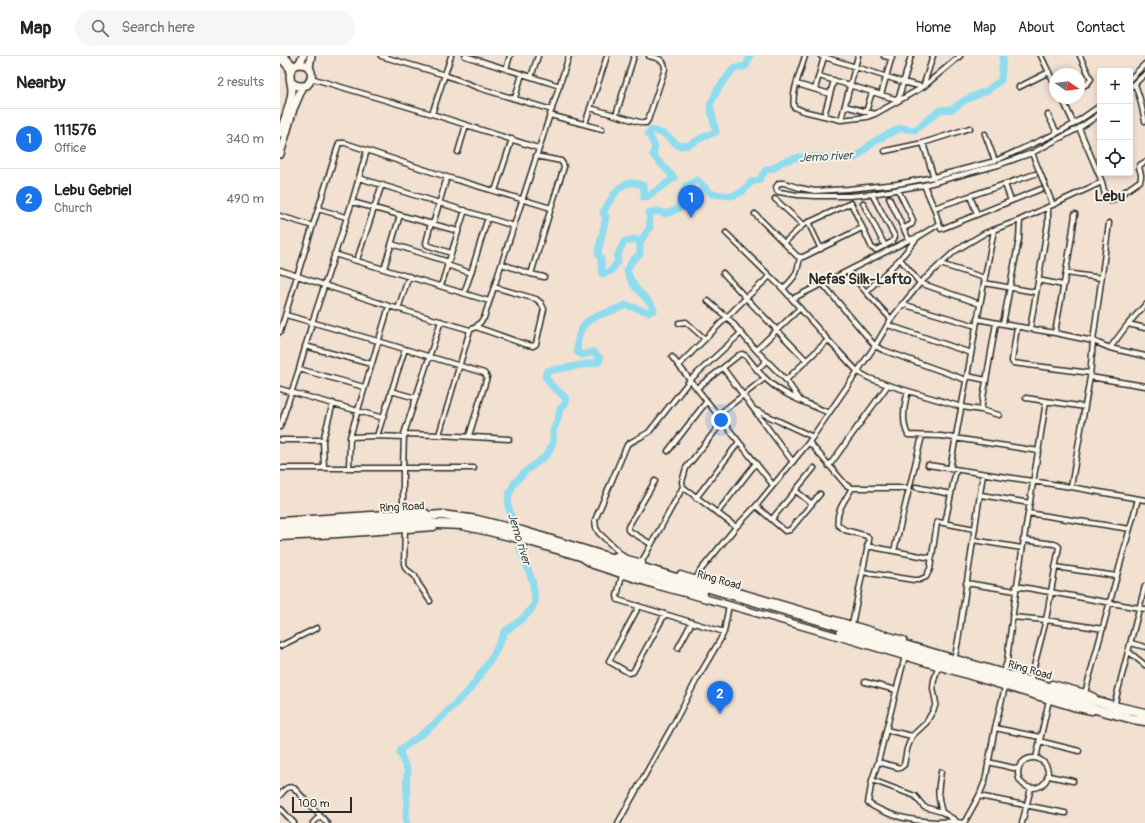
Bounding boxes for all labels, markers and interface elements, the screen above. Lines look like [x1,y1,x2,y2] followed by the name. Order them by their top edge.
[75,10,355,46] search box
[20,16,51,40] text: Map
[89,17,111,39] icon: search
[121,18,195,37] text: Search here
[916,19,951,36] text: Home
[973,19,996,36] text: Map
[1018,19,1054,36] text: About
[1076,19,1125,36] text: Contact
[1049,68,1085,104] north arrow
[1097,68,1133,176] map controls
[1097,68,1133,104] button: +
[16,72,65,93] text: Nearby
[217,74,264,90] text: 2 results
[1097,104,1133,140] button: −
[54,121,96,140] text: 111576
[26,131,32,147] text: 1
[226,131,264,147] text: 340 m
[54,140,86,156] text: Office
[1097,140,1133,176] button: locate
[799,148,855,166] water label: Jemo river
[54,181,132,200] text: Lebu Gebriel
[678,185,704,218] pin: 1
[1095,187,1126,206] district label: Lebu
[25,191,33,207] text: 2
[227,191,264,207] text: 490 m
[54,200,92,216] text: Church
[808,270,912,289] district label: Nefas Silk-Lafto
[711,410,731,430] your location
[379,499,425,515] street label: Ring Road
[504,511,535,568] water label: Jemo river
[696,568,742,592] street label: Ring Road
[1007,658,1053,682] street label: Ring Road
[707,681,733,714] pin: 2
[292,795,352,814] scale bar
[298,797,329,810] text: 100 m

